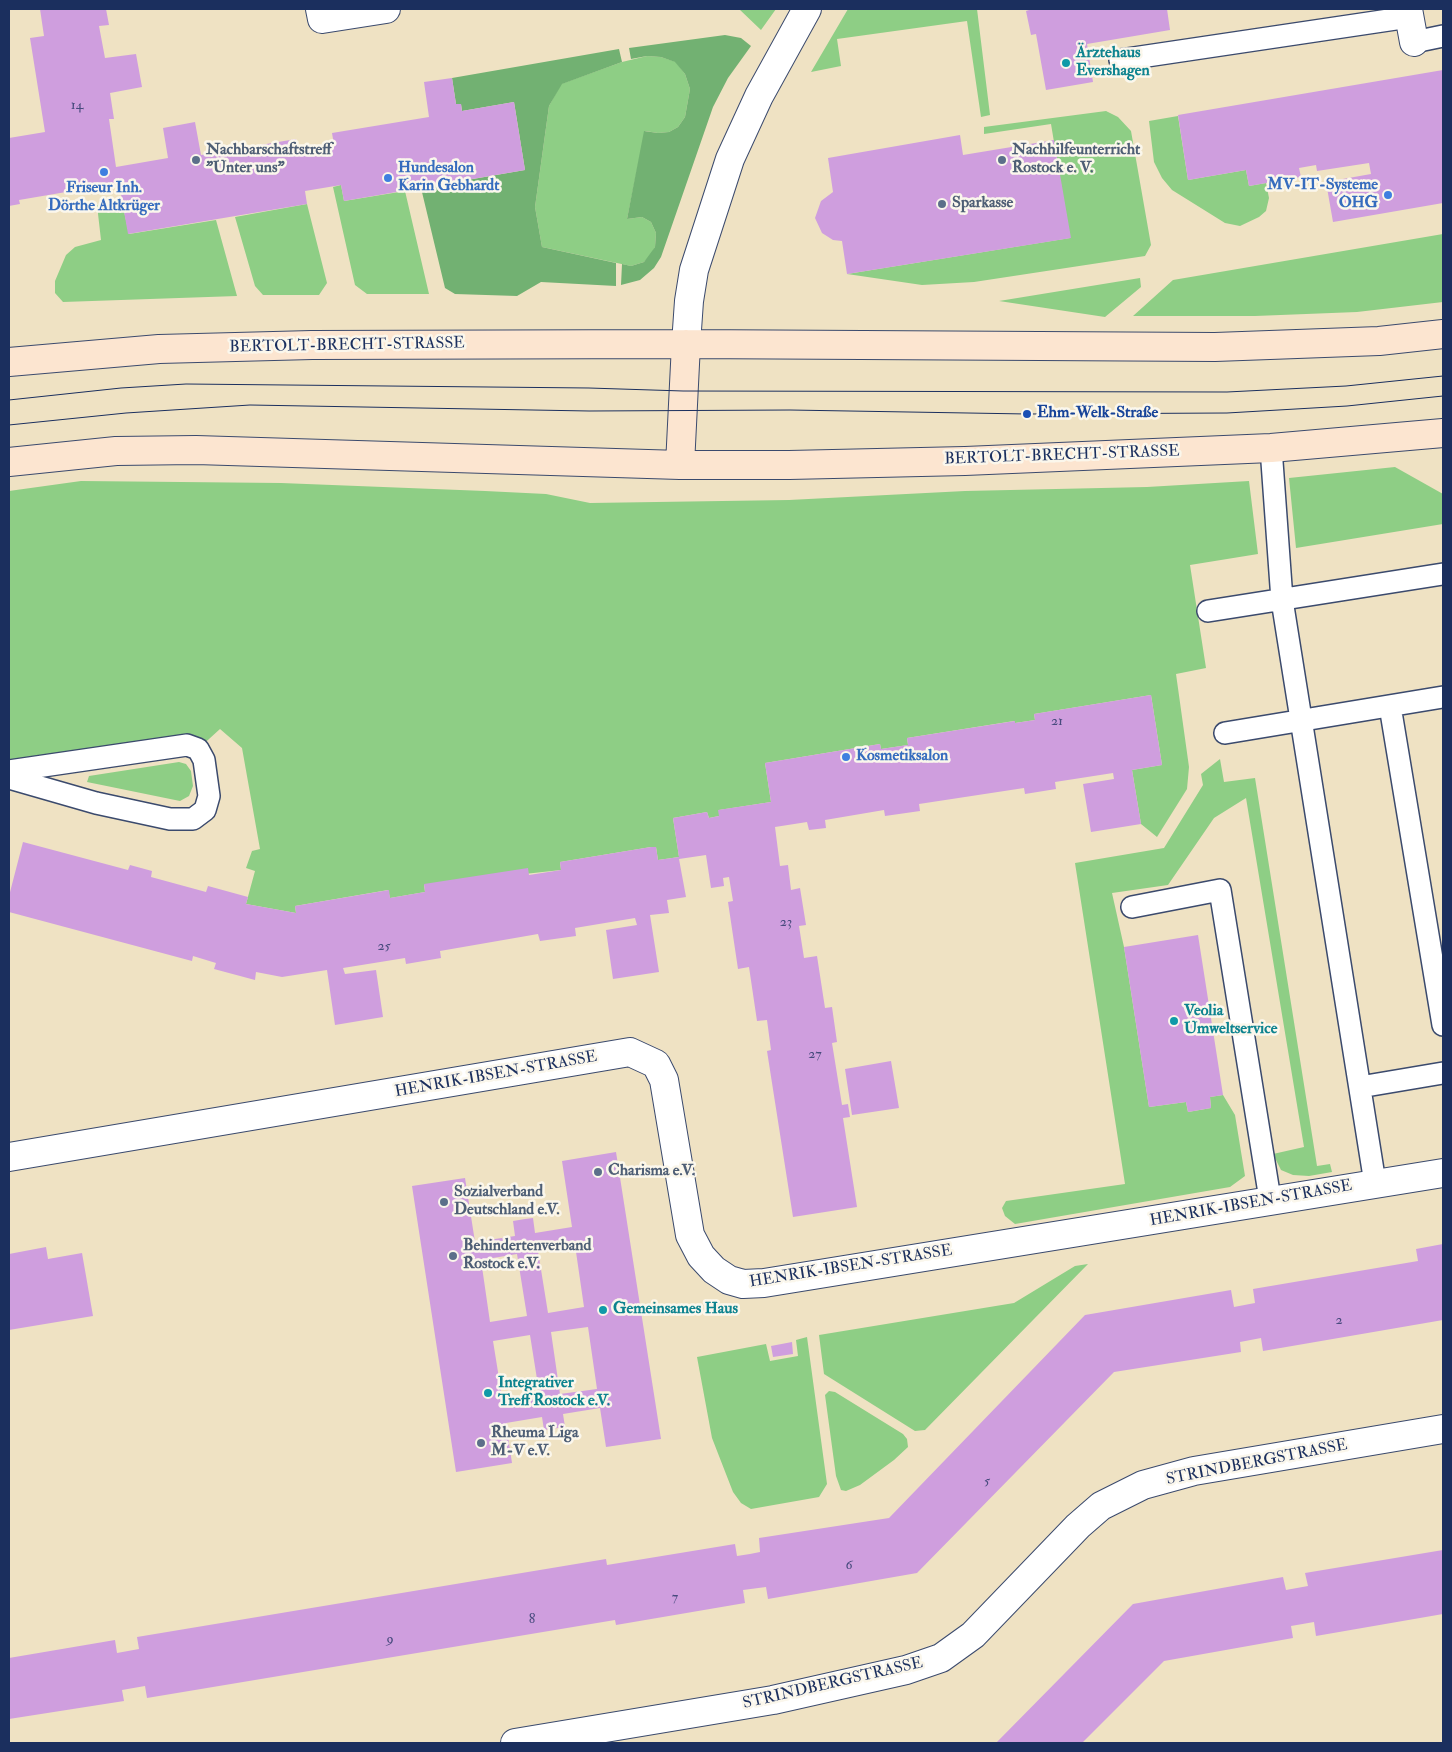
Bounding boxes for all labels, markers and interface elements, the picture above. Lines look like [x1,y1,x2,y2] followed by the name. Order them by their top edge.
[1076,44,1150,82] place label: Ärztehaus Evershagen
[1060,57,1072,69] marker: Ärztehaus Evershagen
[71,98,83,114] house number: 14
[206,141,331,179] place label: Nachbarschaftstreff "Unter uns"
[1012,141,1140,179] place label: Nachhilfeunterricht Rostock e. V.
[190,154,202,166] marker: Nachbarschaftstreff "Unter uns"
[996,154,1008,166] marker: Nachhilfeunterricht Rostock e. V.
[398,159,499,197] place label: Hundesalon Karin Gebhardt
[98,166,110,178] marker: Friseur Inh. Dörthe Altkrüger
[382,172,394,184] marker: Hundesalon Karin Gebhardt
[1267,176,1378,214] place label: MV-IT-Systeme OHG
[48,179,160,217] place label: Friseur Inh. Dörthe Altkrüger
[1382,189,1394,201] marker: MV-IT-Systeme OHG
[952,194,1013,214] place label: Sparkasse
[936,198,948,210] marker: Sparkasse
[229,334,465,358] street label: BERTOLT-BRECHT-STRASSE
[1037,404,1158,424] place label: Ehm-Welk-Straße
[1021,408,1033,420] marker: Ehm-Welk-Straße
[944,442,1180,470] street label: BERTOLT-BRECHT-STRASSE
[1051,714,1063,730] house number: 21
[856,747,948,767] place label: Kosmetiksalon
[840,751,852,763] marker: Kosmetiksalon
[780,915,792,931] house number: 23
[377,939,391,955] house number: 25
[1184,1002,1277,1040] place label: Veolia Umweltservice
[1168,1015,1180,1027] marker: Veolia Umweltservice
[808,1047,822,1063] house number: 27
[393,1048,599,1102] street label: HENRIK-IBSEN-STRASSE
[608,1162,695,1182] place label: Charisma e.V.
[592,1166,604,1178] marker: Charisma e.V.
[1148,1177,1354,1231] street label: HENRIK-IBSEN-STRASSE
[454,1183,560,1221] place label: Sozialverband Deutschland e.V.
[438,1196,450,1208] marker: Sozialverband Deutschland e.V.
[463,1237,591,1275] place label: Behindertenverband Rostock e.V.
[748,1241,954,1293] street label: HENRIK-IBSEN-STRASSE
[447,1250,459,1262] marker: Behindertenverband Rostock e.V.
[613,1300,738,1320] place label: Gemeinsames Haus
[597,1304,609,1316] marker: Gemeinsames Haus
[1335,1313,1343,1329] house number: 2
[498,1374,610,1412] place label: Integrativer Treff Rostock e.V.
[482,1387,494,1399] marker: Integrativer Treff Rostock e.V.
[491,1424,578,1462] place label: Rheuma Liga M-V e.V.
[1165,1436,1349,1490] street label: STRINDBERGSTRASSE
[475,1437,487,1449] marker: Rheuma Liga M-V e.V.
[984,1474,990,1490] house number: 5
[845,1558,853,1574] house number: 6
[672,1590,678,1606] house number: 7
[529,1612,535,1628] house number: 8
[386,1632,394,1648] house number: 9
[741,1654,925,1714] street label: STRINDBERGSTRASSE

